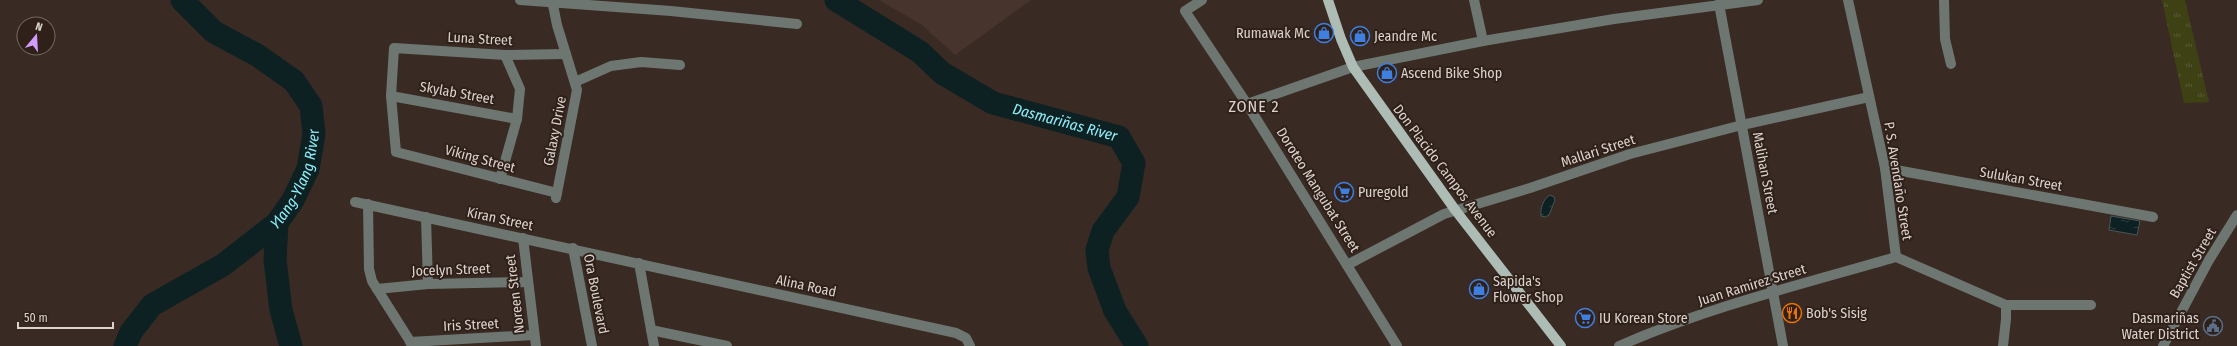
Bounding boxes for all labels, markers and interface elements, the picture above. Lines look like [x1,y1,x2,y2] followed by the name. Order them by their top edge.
[16,16,56,56] north arrow
[34,20,44,34] text: N
[1313,22,1335,44] shop icon: Rumawak Mc
[1236,25,1310,42] place label: Rumawak Mc
[1349,25,1371,47] shop icon: Jeandre Mc
[1374,28,1437,45] place label: Jeandre Mc
[447,29,513,49] street label: Luna Street
[1376,62,1398,84] shop icon: Ascend Bike Shop
[1401,65,1502,82] place label: Ascend Bike Shop
[418,78,496,108] street label: Skylab Street
[540,95,570,167] street label: Galaxy Drive
[1228,97,1280,116] district label: ZONE 2
[1011,100,1120,145] water label: Dasmariñas River
[1389,101,1501,241] street label: Don Placido Campos Avenue
[1880,121,1916,242] street label: P. S. Avendaño Street
[1273,125,1364,256] street label: Doroteo Mangubat Street
[267,127,323,233] water label: Ylang-Ylang River
[1559,131,1638,171] street label: Mallari Street
[1749,131,1781,216] street label: Malihan Street
[443,141,518,177] street label: Viking Street
[1978,163,2064,195] street label: Sulukan Street
[1333,181,1355,203] supermarket icon: Puregold
[1358,184,1409,201] place label: Puregold
[465,204,535,234] street label: Kiran Street
[2166,224,2220,301] street label: Baptist Street
[502,253,528,334] street label: Noreen Street
[580,253,612,335] street label: Ora Boulevard
[411,260,491,280] street label: Jocelyn Street
[1696,260,1808,309] street label: Juan Ramirez Street
[774,271,838,301] street label: Alina Road
[1493,273,1563,306] place label: Sapida's Flower Shop
[1468,278,1490,300] shop icon: Sapida's Flower Shop
[1781,302,1803,324] restaurant icon: Bob's Sisig
[18,304,113,330] scale bar
[1806,305,1867,322] place label: Bob's Sisig
[1574,307,1596,329] supermarket icon: IU Korean Store
[1599,310,1688,327] place label: IU Korean Store
[2121,310,2199,343] place label: Dasmariñas Water District
[24,311,48,325] text: 50 m
[443,315,500,335] street label: Iris Street
[2202,315,2224,337] public building icon: Dasmariñas Water District

